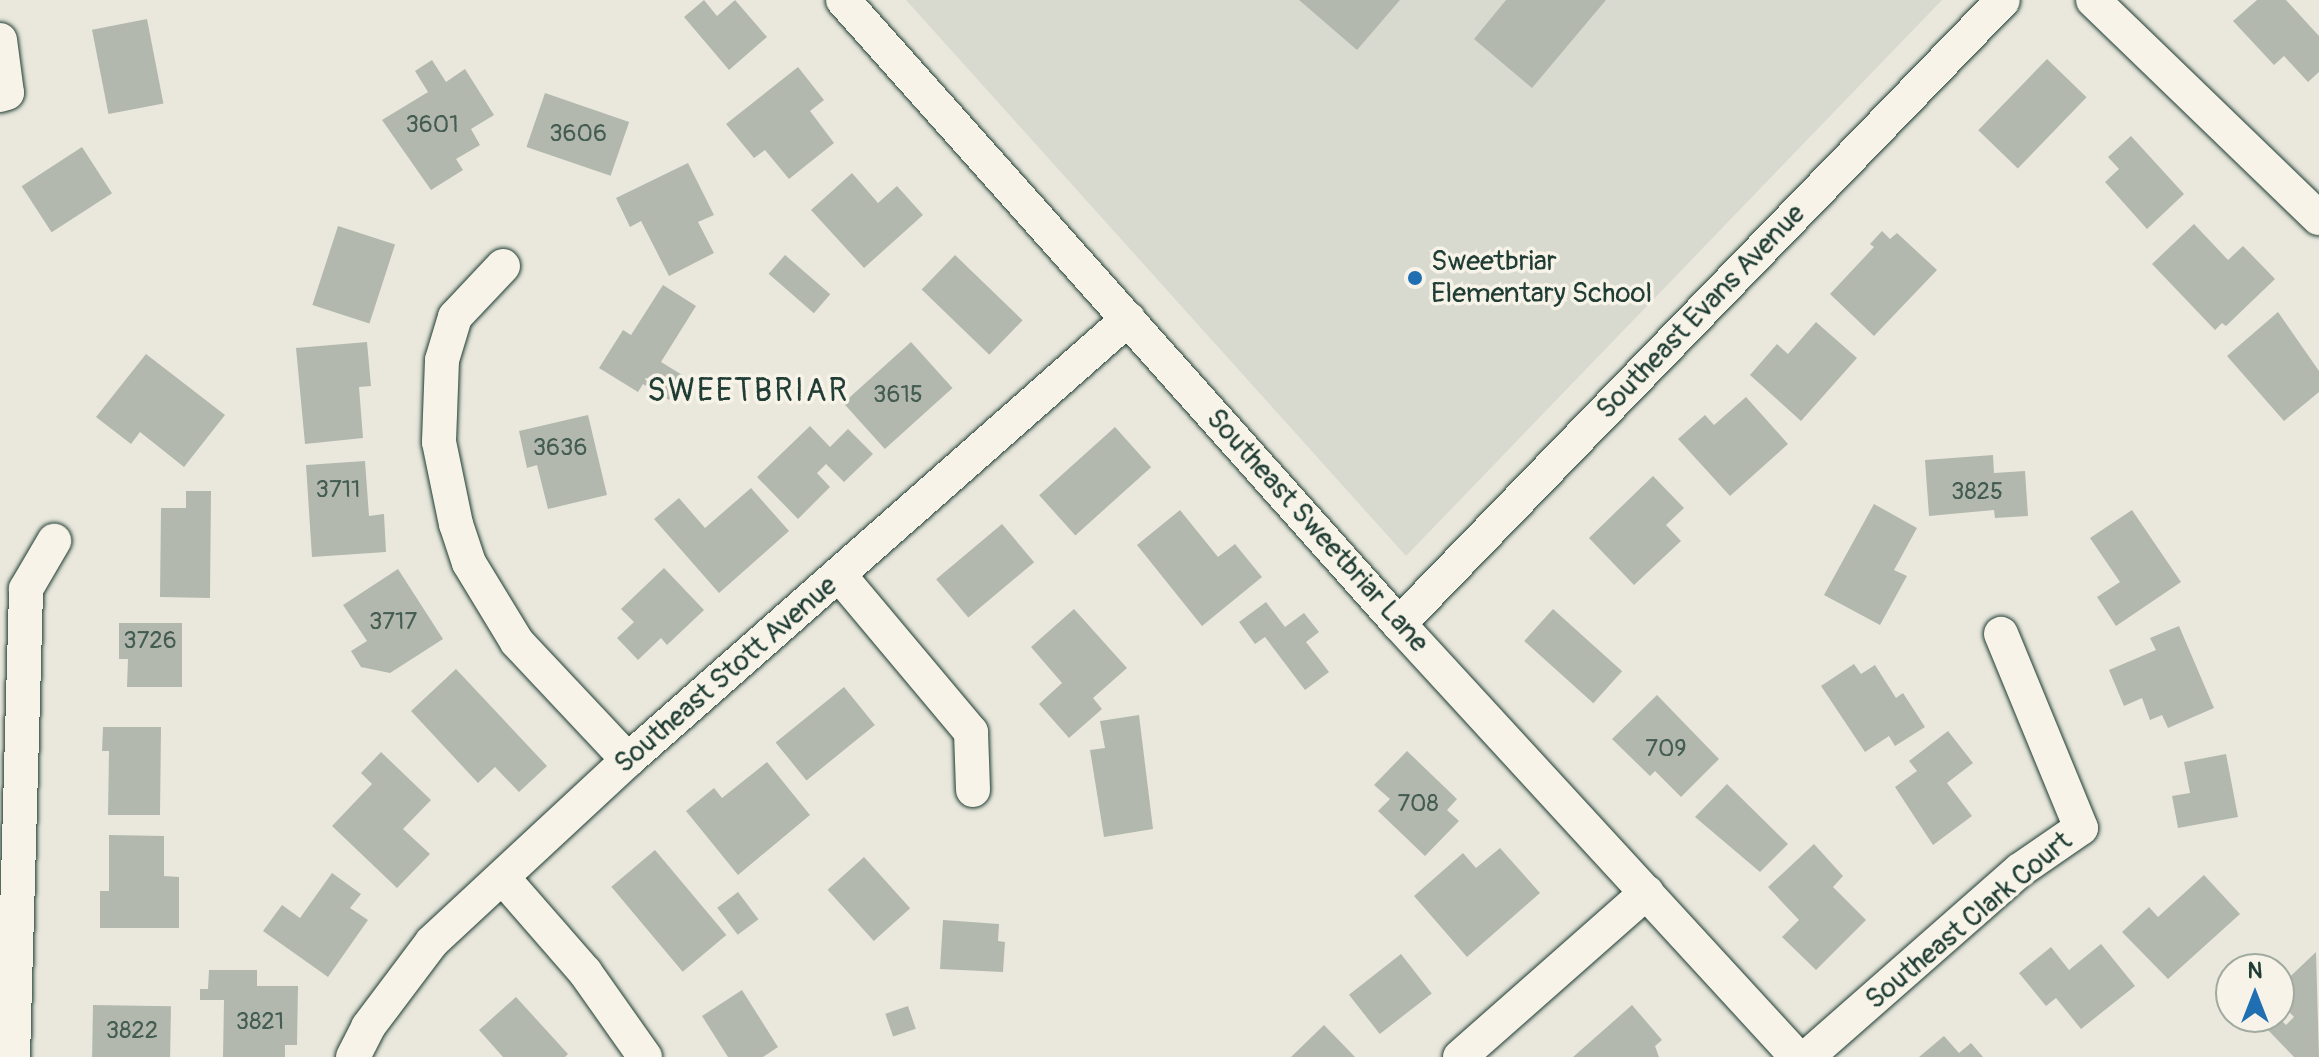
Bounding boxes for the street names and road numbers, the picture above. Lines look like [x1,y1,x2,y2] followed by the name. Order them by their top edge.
[1590,198,1812,426] street label: Southeast Evans Avenue
[1199,402,1435,660] street label: Southeast Sweetbriar Lane
[608,569,844,781] street label: Southeast Stott Avenue
[1859,825,2079,1017] street label: Southeast Clark Court

